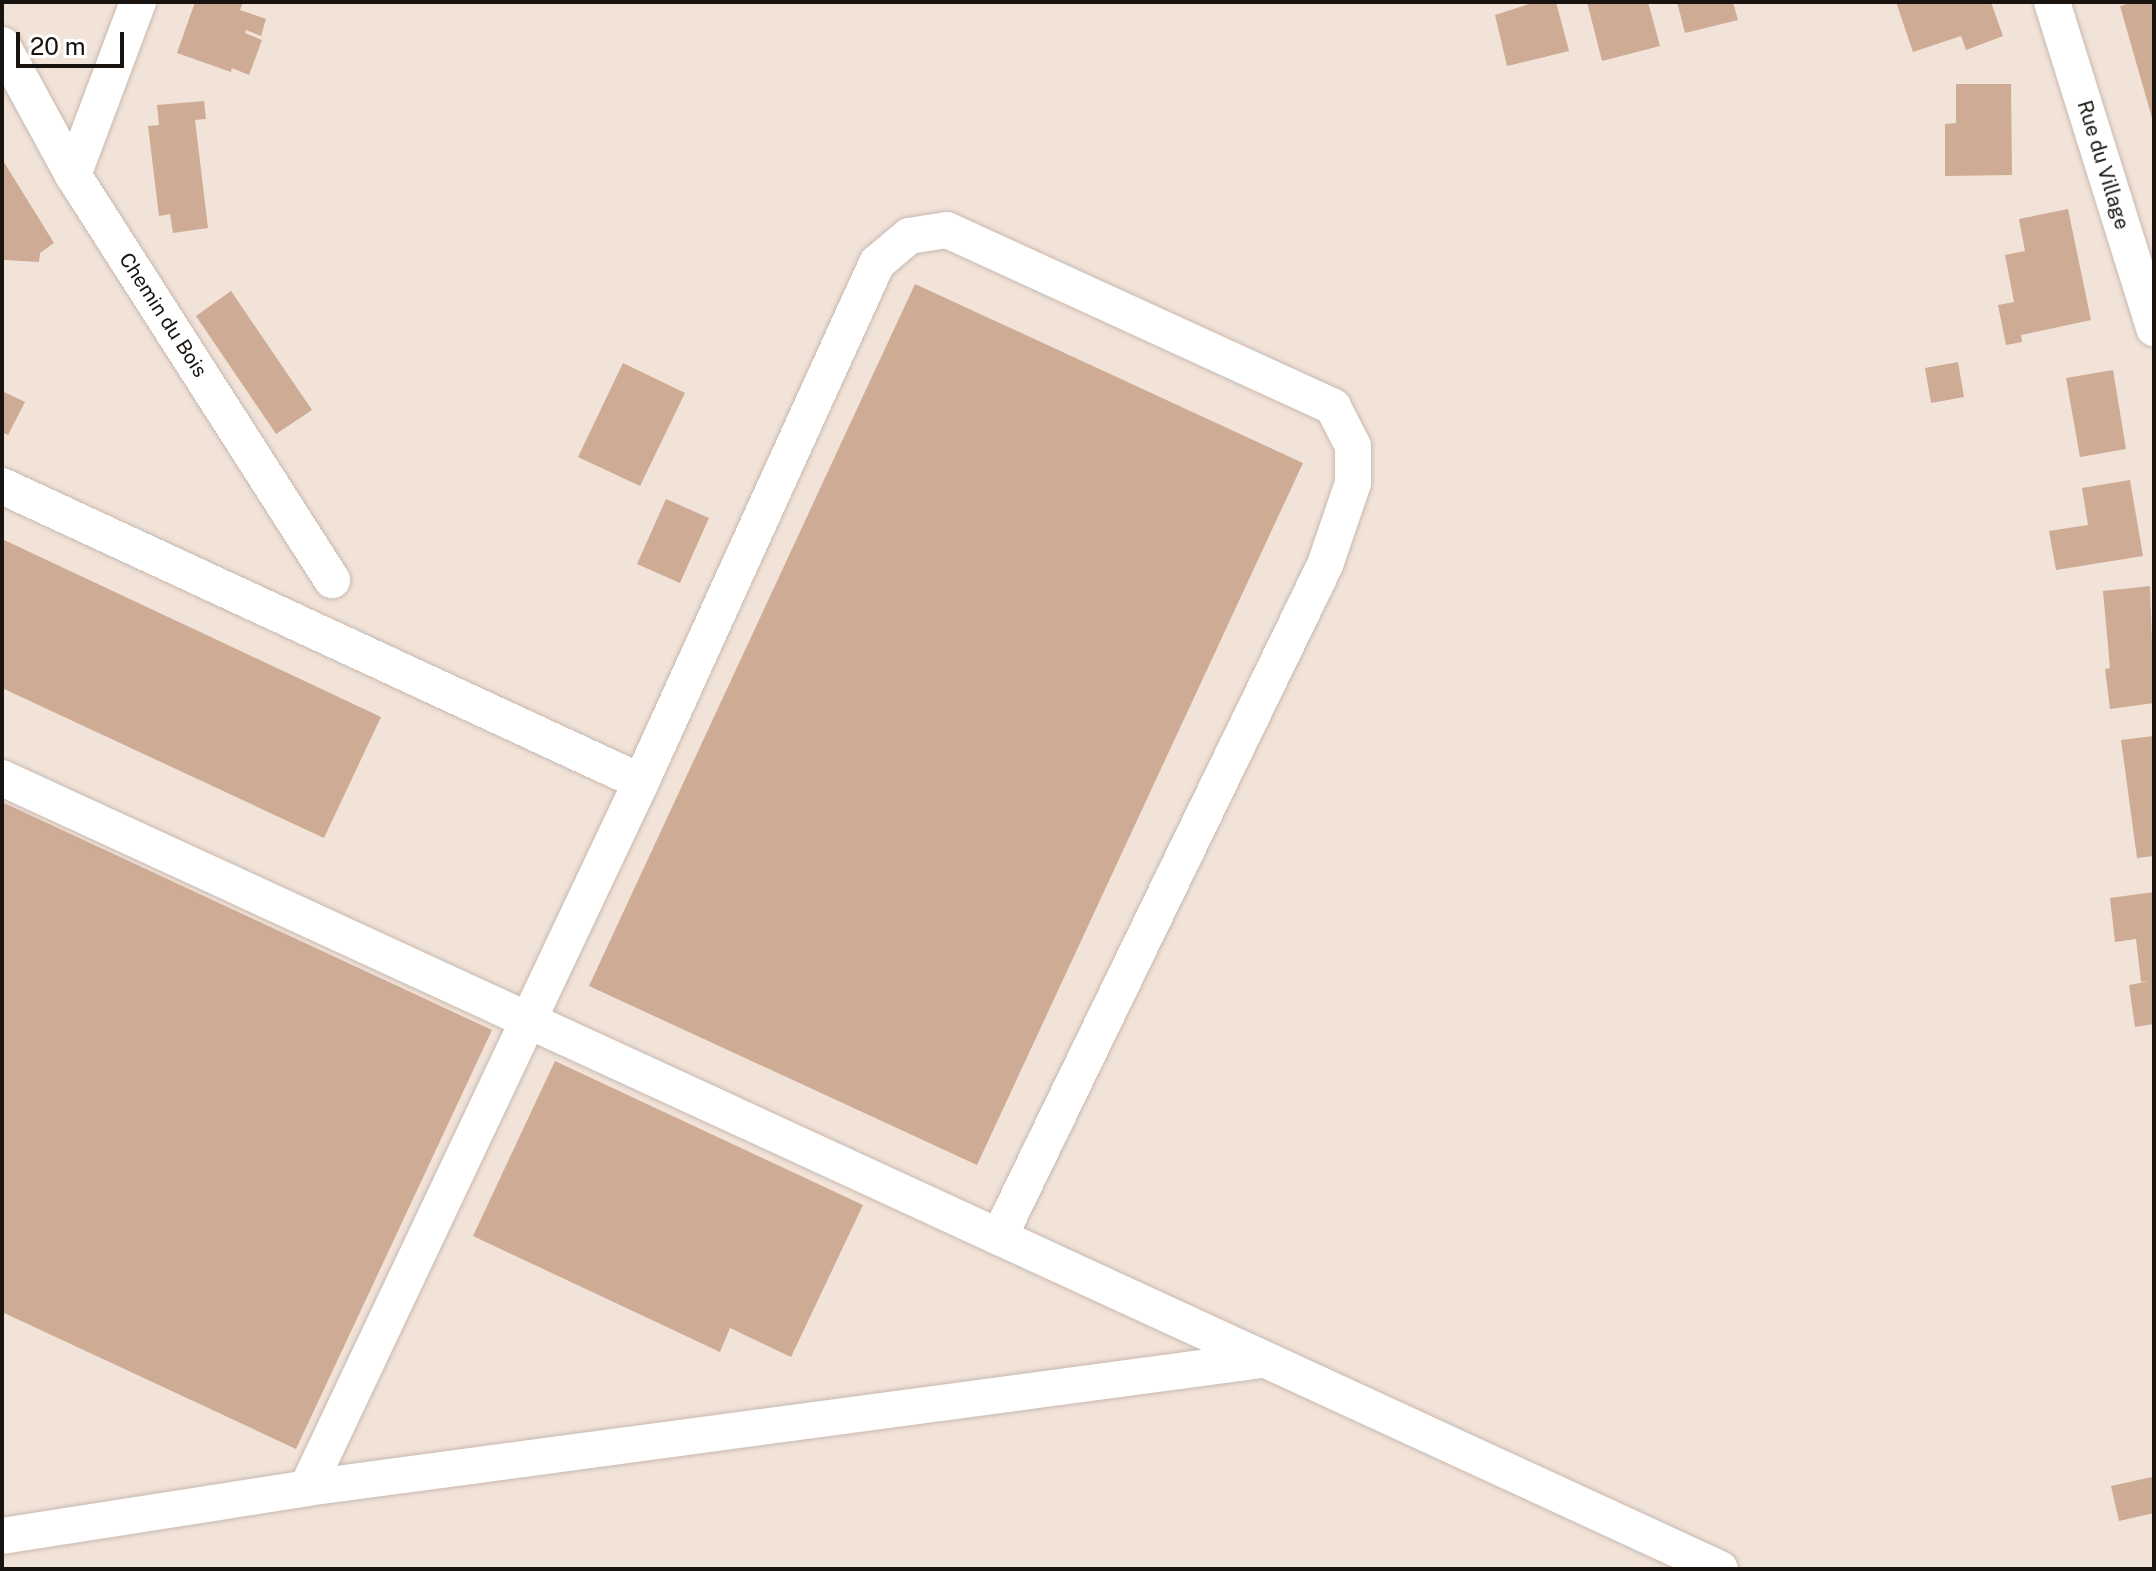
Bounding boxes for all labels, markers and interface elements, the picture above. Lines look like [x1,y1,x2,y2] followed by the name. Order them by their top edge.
[20,16,128,66] scale bar
[30,32,86,60] text: 20 m
[2072,97,2134,233] street label: Rue du Village
[114,248,212,382] street label: Chemin du Bois

